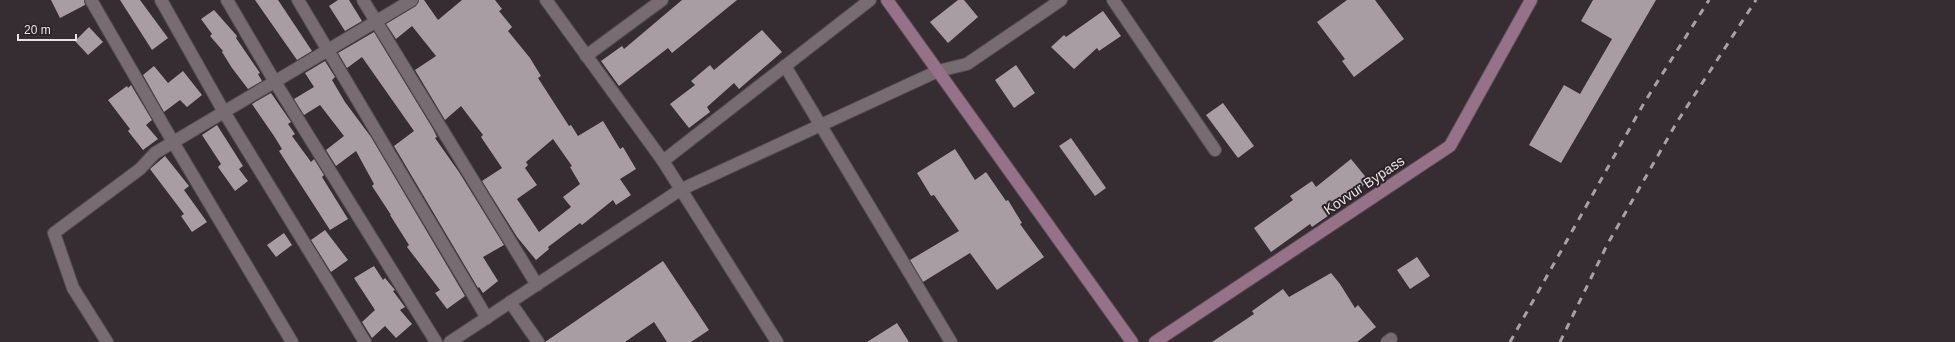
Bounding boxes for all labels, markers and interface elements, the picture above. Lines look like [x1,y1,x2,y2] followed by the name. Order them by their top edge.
[18,16,76,42] scale bar
[24,23,51,37] text: 20 m
[1321,152,1407,218] street label: Kovvur Bypass

